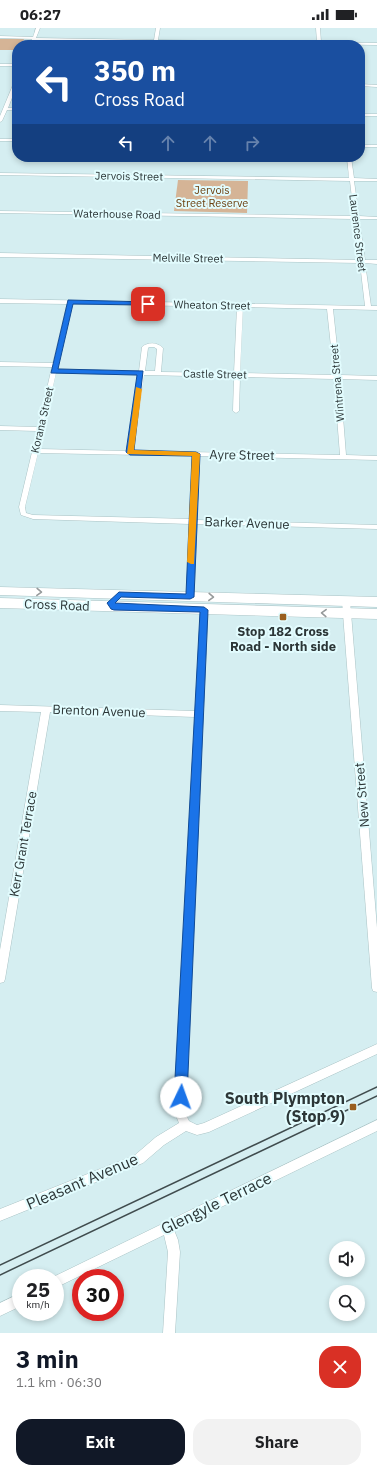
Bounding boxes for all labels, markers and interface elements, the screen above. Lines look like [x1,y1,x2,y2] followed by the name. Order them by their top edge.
[20,5,61,24] text: 06:27
[94,52,176,89] text: 350 m
[28,56,80,108] icon: left
[94,88,185,111] text: Cross Road
[115,132,137,154] icon: left
[157,132,179,154] icon: ahead
[199,132,221,154] icon: ahead
[241,132,263,154] icon: right
[95,168,163,184] street label: Jervois Street
[176,183,248,210] park label: Jervois Street Reserve
[346,193,370,273] street label: Laurence Street
[73,206,161,222] street label: Waterhouse Road
[153,250,224,266] street label: Melville Street
[131,287,165,321] pin
[137,293,159,315] icon: arrive
[173,297,251,313] street label: Wheaton Street
[327,344,347,422] street label: Wintrena Street
[183,366,247,382] street label: Castle Street
[28,385,56,455] street label: Korana Street
[209,446,275,464] street label: Ayre Street
[204,513,290,533] street label: Barker Avenue
[36,588,42,596] one-way arrow
[208,593,214,601] one-way arrow
[24,595,90,615] street label: Cross Road
[321,609,327,617] one-way arrow
[278,612,288,622] marker: Stop 182 Cross Road - North side
[230,623,336,655] place label: Stop 182 Cross Road - North side
[52,701,146,721] street label: Brenton Avenue
[351,762,373,828] street label: New Street
[5,790,41,898] street label: Kerr Grant Terrace
[160,1076,202,1118] position arrow
[225,1088,345,1126] place label: South Plympton (Stop 9)
[348,1102,358,1112] marker: South Plympton (Stop 9)
[23,1148,141,1214] street label: Pleasant Avenue
[157,1167,275,1238] street label: Glengyle Terrace
[329,1241,365,1321] map controls
[329,1241,365,1277] button: sound
[72,1269,124,1321] speed limit sign: 30
[26,1276,50,1303] text: 25
[329,1285,365,1321] button: search
[26,1298,50,1311] text: km/h
[16,1343,79,1375] text: 3 min
[319,1346,361,1388] button: close
[16,1374,102,1391] text: 1.1 km · 06:30
[16,1419,185,1465] button: Exit
[193,1419,361,1465] button: Share

